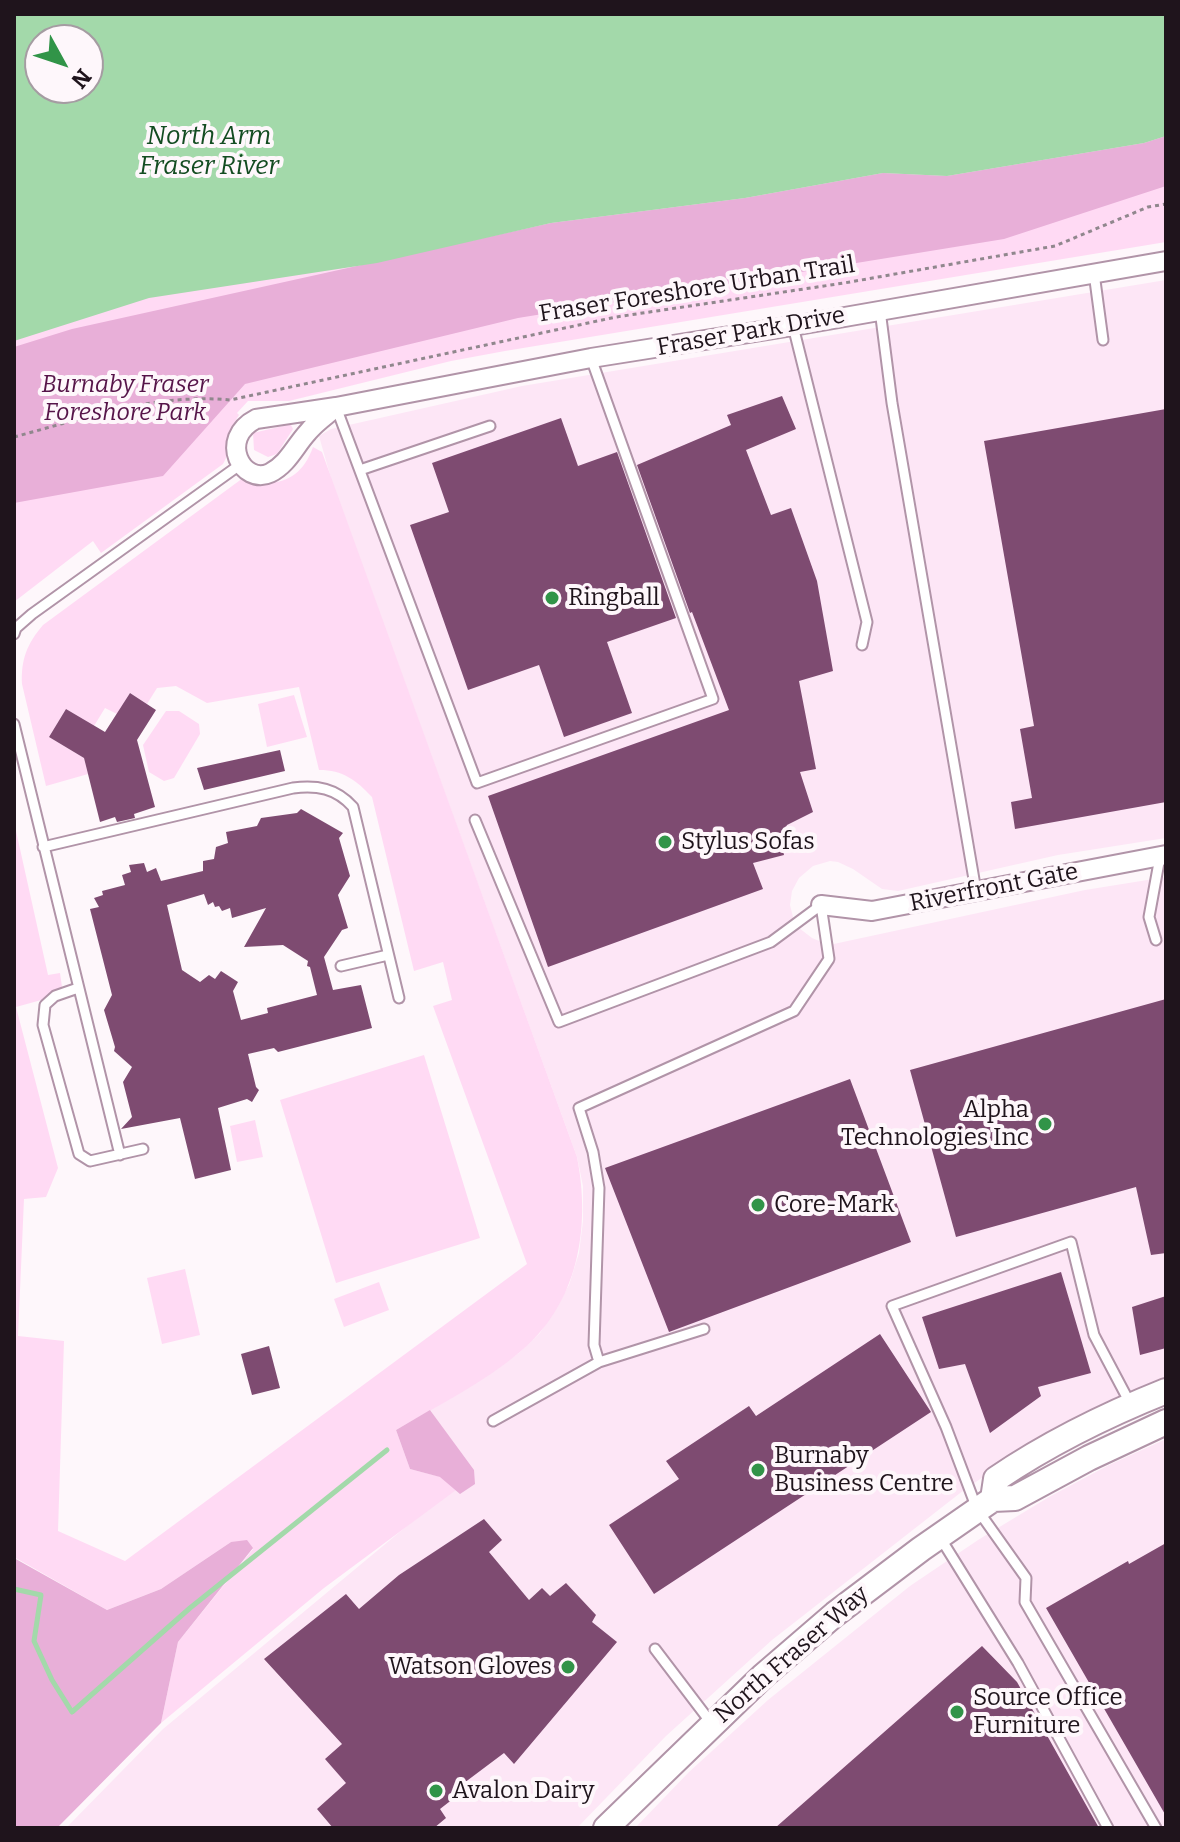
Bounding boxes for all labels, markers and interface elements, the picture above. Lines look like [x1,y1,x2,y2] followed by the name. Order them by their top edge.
[24,24,104,104] north arrow
[65,63,97,94] text: N
[139,121,279,182] water label: North Arm Fraser River
[537,251,857,329] street label: Fraser Foreshore Urban Trail
[655,301,847,363] street label: Fraser Park Drive
[41,371,209,427] park label: Burnaby Fraser Foreshore Park
[568,584,660,612] place label: Ringball
[543,589,561,607] marker: Ringball
[681,828,815,856] place label: Stylus Sofas
[656,833,674,851] marker: Stylus Sofas
[907,858,1081,918] street label: Riverfront Gate
[841,1096,1029,1152] place label: Alpha Technologies Inc
[1036,1115,1054,1133] marker: Alpha Technologies Inc
[774,1191,895,1219] place label: Core-Mark
[749,1196,767,1214] marker: Core-Mark
[774,1442,954,1498] place label: Burnaby Business Centre
[749,1461,767,1479] marker: Burnaby Business Centre
[709,1580,875,1730] street label: North Fraser Way
[388,1653,552,1681] place label: Watson Gloves
[559,1658,577,1676] marker: Watson Gloves
[973,1684,1123,1740] place label: Source Office Furniture
[948,1703,966,1721] marker: Source Office Furniture
[452,1777,594,1805] place label: Avalon Dairy
[427,1782,445,1800] marker: Avalon Dairy

